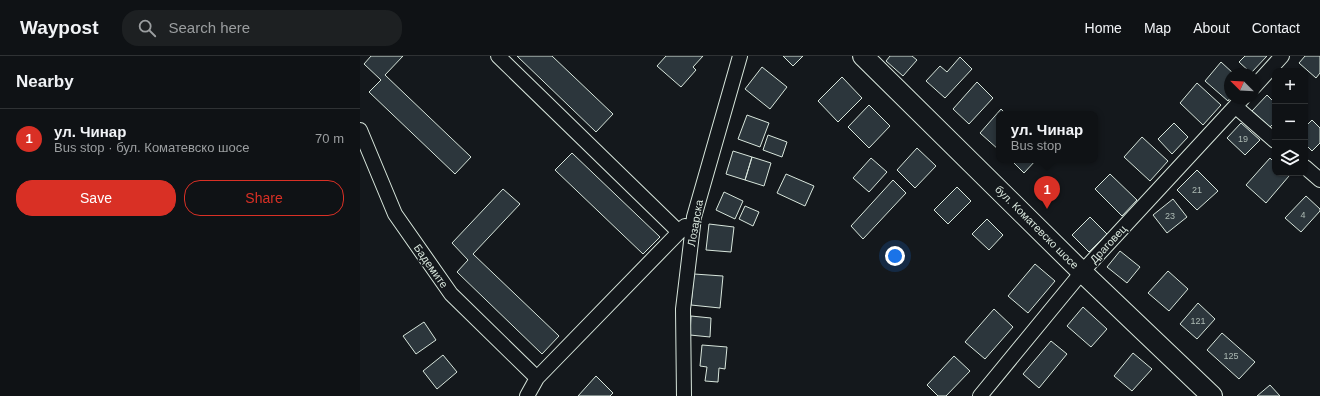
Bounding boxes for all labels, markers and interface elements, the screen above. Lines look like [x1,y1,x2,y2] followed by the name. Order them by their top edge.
[122,10,402,46] search box
[20,17,98,38] text: Waypost
[136,17,158,39] icon: search
[168,19,250,36] text: Search here
[1085,20,1122,36] text: Home
[1144,20,1171,36] text: Map
[1193,20,1230,36] text: About
[1252,20,1300,36] text: Contact
[1224,68,1260,104] north arrow
[1272,68,1308,176] map controls
[1272,68,1308,104] button: +
[16,72,74,91] text: Nearby
[1272,104,1308,140] button: −
[996,111,1098,163] popup
[1011,121,1083,138] text: ул. Чинар
[54,123,126,140] text: ул. Чинар
[25,131,33,146] text: 1
[315,131,344,146] text: 70 m
[1238,134,1248,144] house number: 19
[1011,138,1061,153] text: Bus stop
[54,140,249,155] text: Bus stop · бул. Коматевско шосе
[1272,140,1308,176] button: layers
[1034,176,1060,209] pin: 1
[16,180,176,216] button: Save
[184,180,344,216] button: Share
[993,183,1081,271] street label: бул. Коматевско шосе
[1192,185,1202,195] house number: 21
[685,198,705,247] street label: Лозарска
[1300,210,1306,220] house number: 4
[1165,211,1175,221] house number: 23
[1087,222,1129,266] street label: Драговец
[412,242,450,290] street label: Бадемите
[885,246,905,266] your location
[1190,316,1206,326] house number: 121
[1223,351,1239,361] house number: 125

